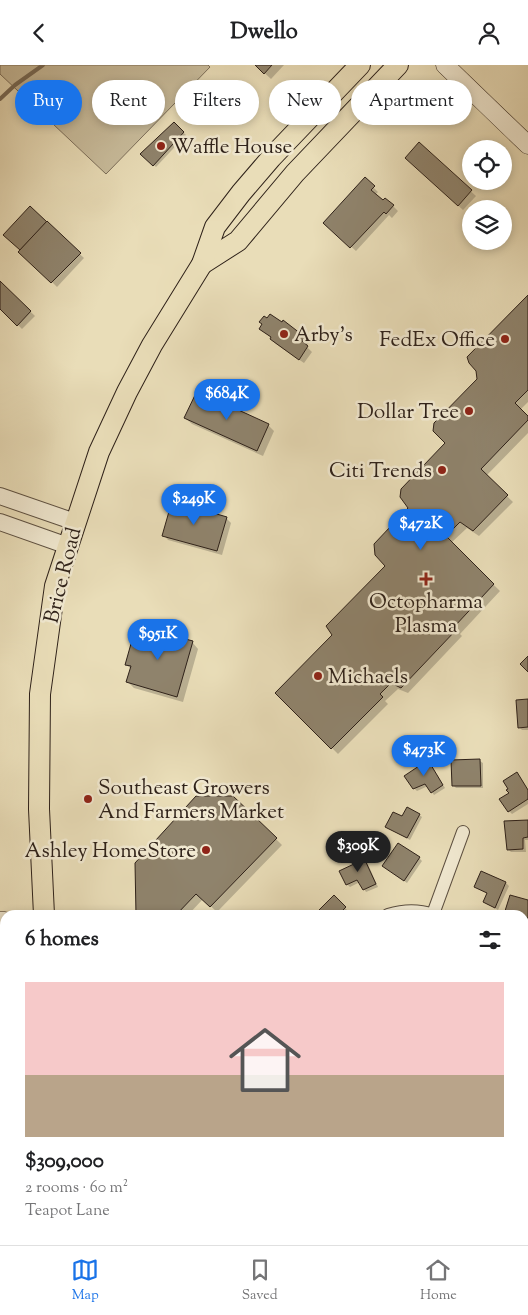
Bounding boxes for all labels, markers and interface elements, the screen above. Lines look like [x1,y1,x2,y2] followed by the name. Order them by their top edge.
[230,17,298,49] text: Dwello
[25,19,53,47] icon: back
[475,19,503,47] icon: person
[15,80,82,125] chip: Buy
[92,80,165,125] chip: Rent
[175,80,259,125] chip: Filters
[269,80,341,125] chip: New
[351,80,472,125] chip: Apartment
[171,133,292,163] place label: Waffle House
[155,140,167,152] marker: Waffle House
[462,140,512,250] map controls
[462,140,512,190] button: locate
[462,200,512,250] button: layers
[294,321,353,351] place label: Arby's
[379,326,495,356] place label: FedEx Office
[278,328,290,340] marker: Arby's
[499,333,511,345] marker: FedEx Office
[192,379,262,421] pin: $684K
[205,383,249,406] text: $684K
[357,398,459,428] place label: Dollar Tree
[463,405,475,417] marker: Dollar Tree
[329,457,432,487] place label: Citi Trends
[436,464,448,476] marker: Citi Trends
[159,483,229,526] pin: $249K
[172,488,216,511] text: $249K
[386,509,456,551] pin: $472K
[399,513,443,536] text: $472K
[38,524,90,627] street label: Brice Road
[419,572,433,586] marker: Octopharma Plasma
[369,588,483,642] place label: Octopharma Plasma
[123,619,193,661] pin: $951K
[139,623,177,646] text: $951K
[328,663,408,693] place label: Michaels
[312,670,324,682] marker: Michaels
[389,735,459,777] pin: $473K
[403,739,445,762] text: $473K
[98,774,284,828] place label: Southeast Growers And Farmers Market
[82,793,94,805] marker: Southeast Growers And Farmers Market
[323,831,393,873] pin: $309K
[337,835,379,858] text: $309K
[24,837,196,867] place label: Ashley HomeStore
[200,844,212,856] marker: Ashley HomeStore
[25,925,99,955] text: 6 homes
[476,926,504,954] icon: filters
[220,1015,310,1105] icon: home
[25,1147,104,1177] text: $309,000
[25,1177,128,1200] text: 2 rooms · 60 m²
[25,1200,110,1223] text: Teapot Lane
[71,1256,99,1306] tab: Map
[242,1256,278,1306] tab: Saved
[420,1256,457,1306] tab: Home

